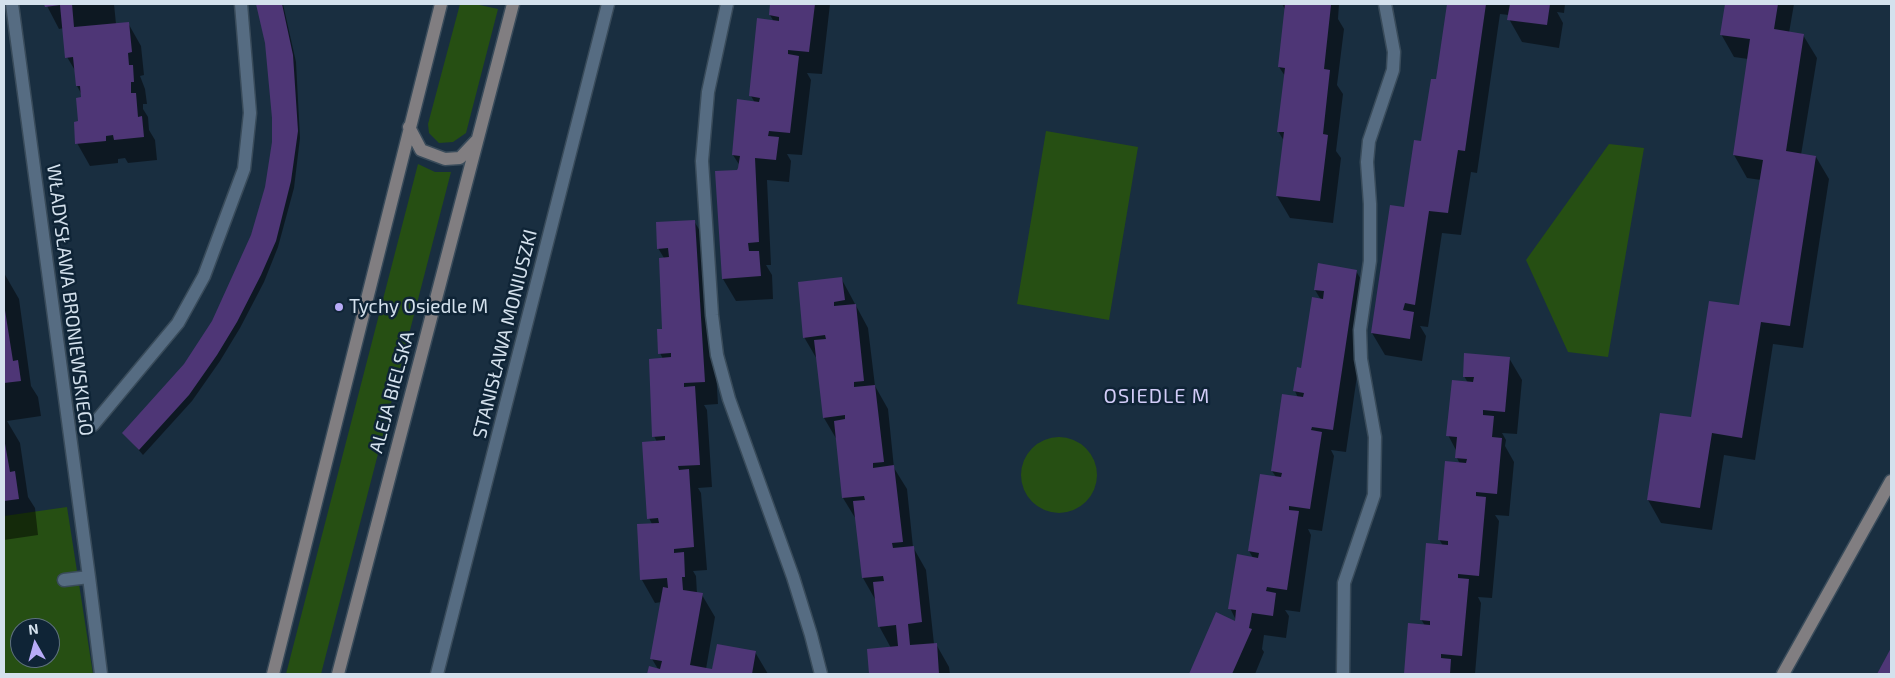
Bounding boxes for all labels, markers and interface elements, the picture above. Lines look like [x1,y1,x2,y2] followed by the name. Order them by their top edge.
[42,163,98,437] street label: WŁADYSŁAWA BRONIEWSKIEGO
[468,227,542,441] street label: STANISŁAWA MONIUSZKI
[349,296,488,318] place label: Tychy Osiedle M
[333,301,345,313] marker: Tychy Osiedle M
[365,328,419,456] street label: ALEJA BIELSKA
[1102,384,1212,408] district label: OSIEDLE M
[10,618,60,668] north arrow
[27,620,39,638] text: N

